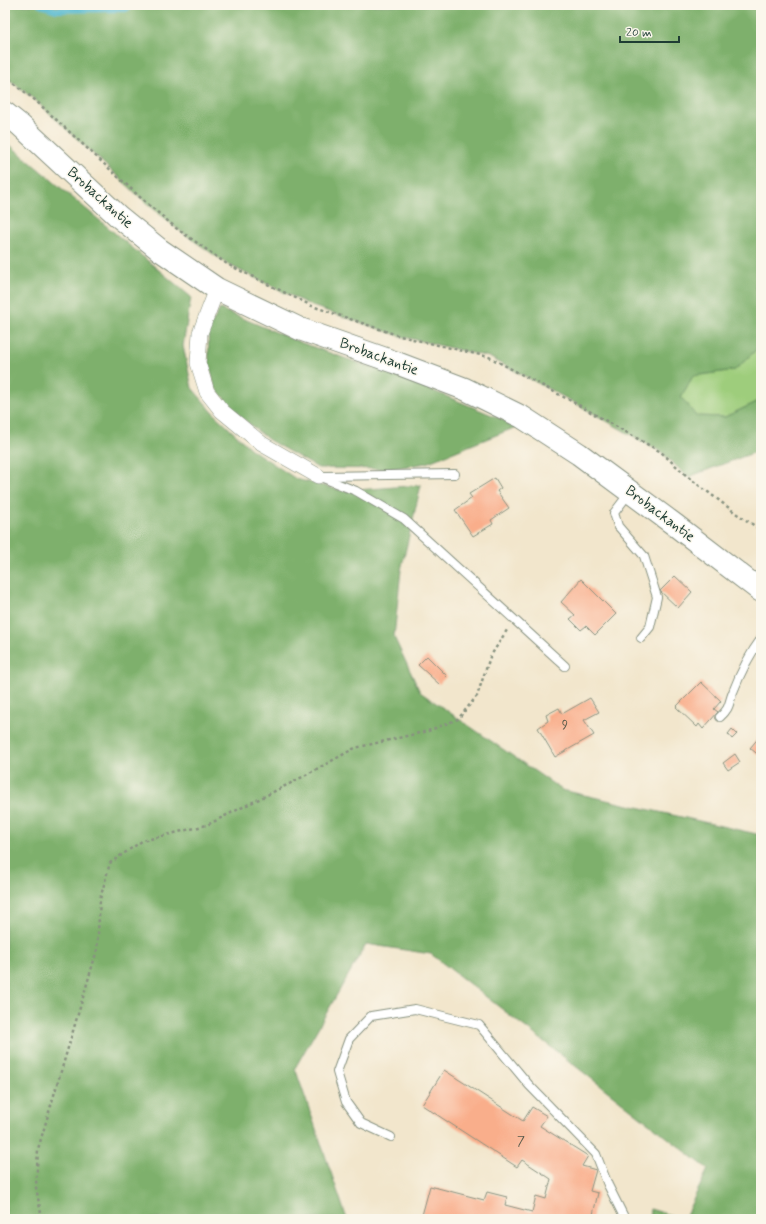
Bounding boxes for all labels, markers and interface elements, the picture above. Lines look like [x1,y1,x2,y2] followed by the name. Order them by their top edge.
[620,18,679,44] scale bar
[626,25,652,41] text: 20 m
[63,163,137,233] street label: Brobackantie
[337,333,421,381] street label: Brobackantie
[621,481,699,547] street label: Brobackantie
[562,717,568,734] house number: 9
[517,1133,525,1150] house number: 7

